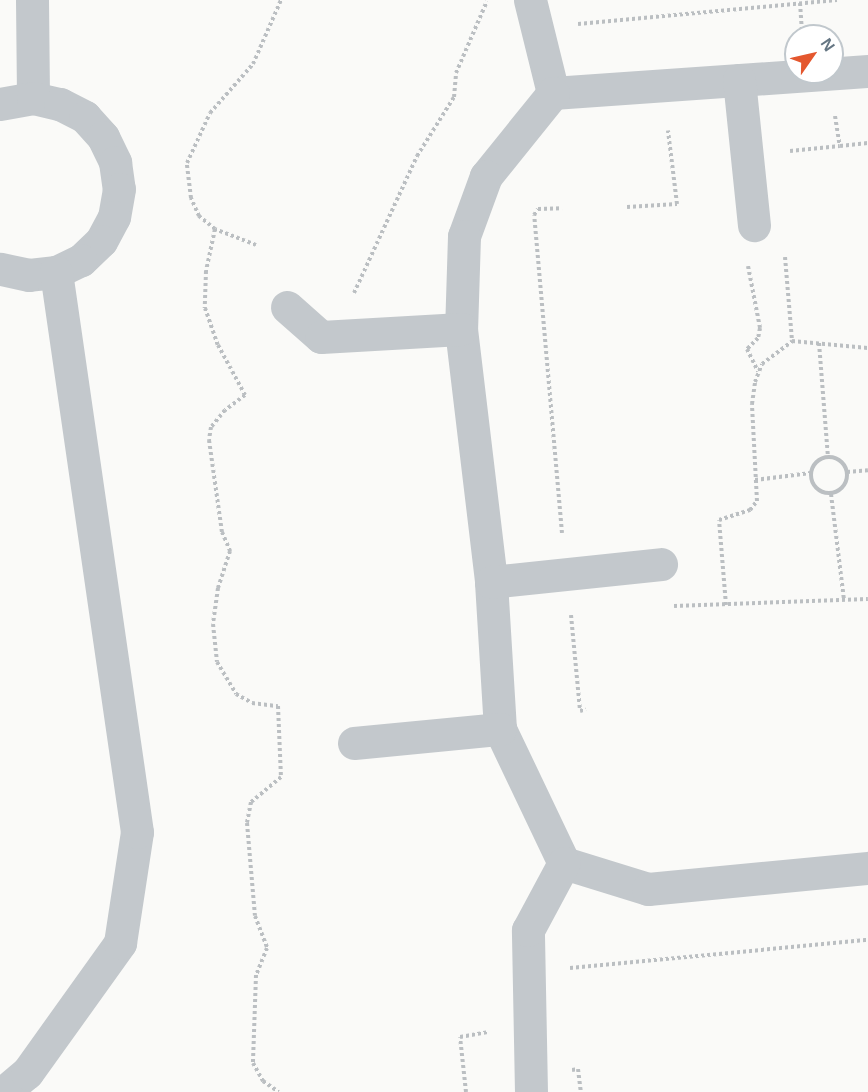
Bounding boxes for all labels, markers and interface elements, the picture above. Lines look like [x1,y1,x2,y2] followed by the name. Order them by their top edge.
[784,24,844,84] north arrow
[817,35,838,54] text: N

